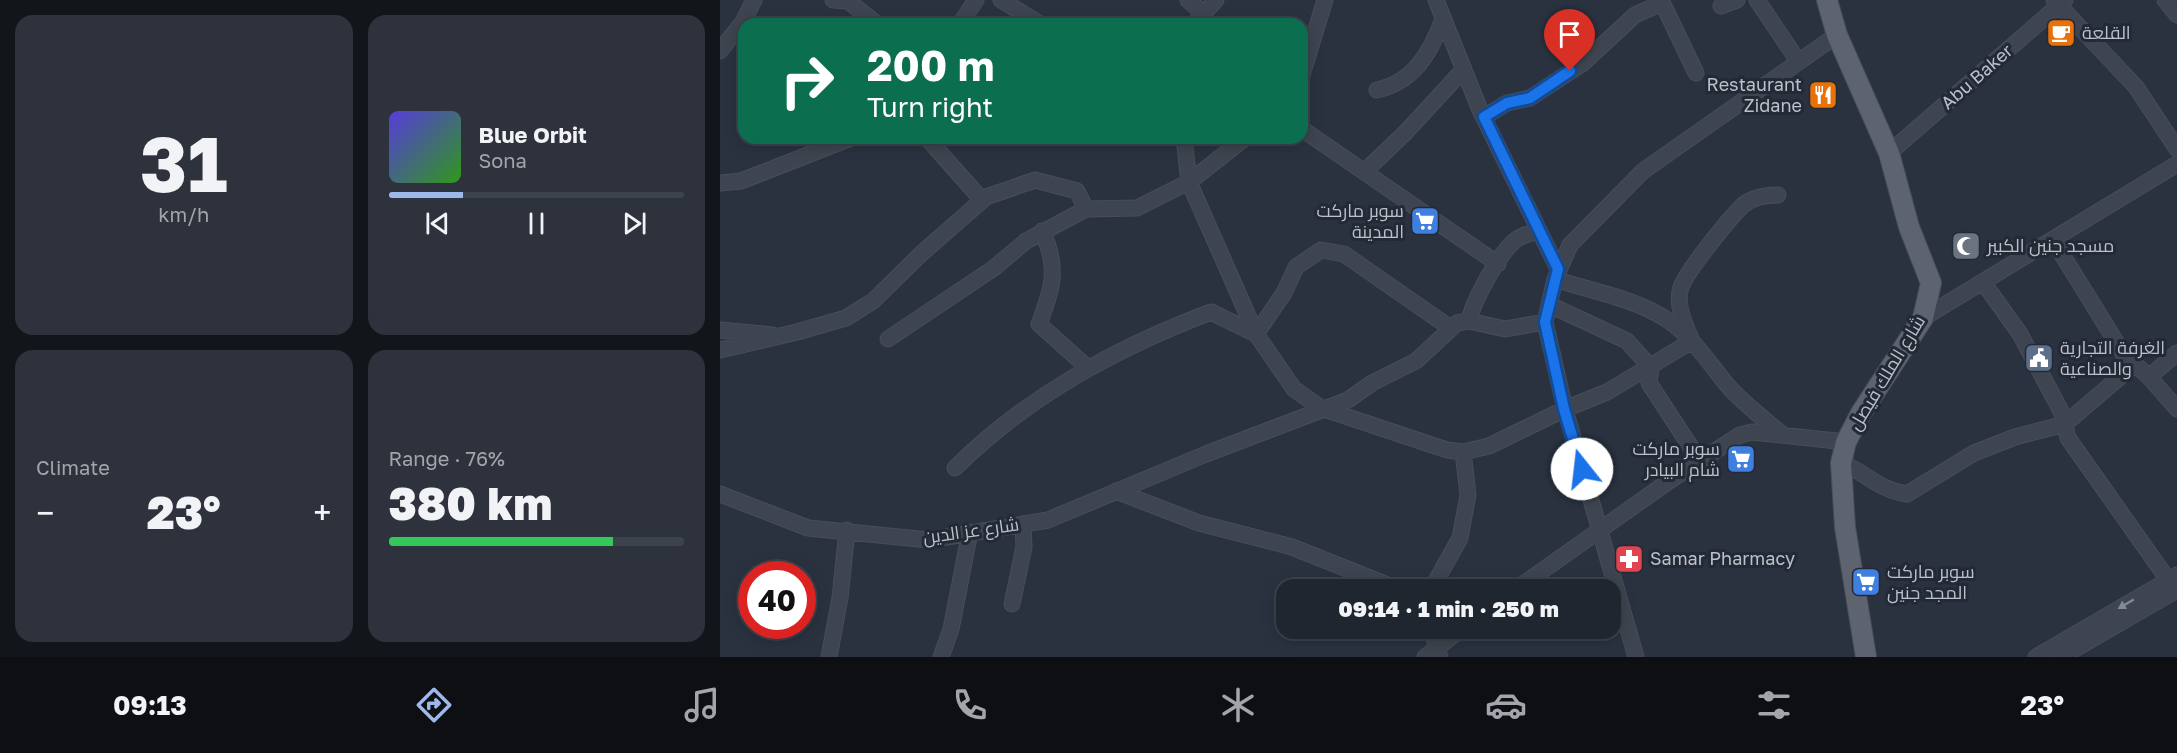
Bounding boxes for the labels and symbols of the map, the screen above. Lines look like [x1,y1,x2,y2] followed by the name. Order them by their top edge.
[1544,9,1595,71] pin
[2045,17,2077,49] cafe icon: القلعة
[2082,21,2131,43] place label: القلعة
[1936,39,2017,113] street label: Abu Baker
[1707,73,1802,116] place label: Restaurant Zidane
[1807,79,1839,111] restaurant icon: Restaurant Zidane
[1316,199,1404,242] place label: سوبر ماركت المدينة
[1409,205,1441,237] supermarket icon: سوبر ماركت المدينة
[1950,230,1982,262] mosque icon: مسجد جنين الكبير
[1986,234,2114,257] place label: مسجد جنين الكبير
[1843,311,1931,435] street label: شارع الملك فيصل
[2060,336,2165,380] place label: الغرفة التجارية والصناعية
[2023,342,2055,374] public building icon: الغرفة التجارية والصناعية
[1550,437,1614,501] position arrow
[1632,437,1720,482] place label: سوبر ماركت شام البيادر
[1725,443,1757,475] supermarket icon: سوبر ماركت شام البيادر
[921,512,1021,550] street label: شارع عز الدين
[1613,543,1645,575] pharmacy icon: Samar Pharmacy
[1650,547,1795,569] place label: Samar Pharmacy
[1887,560,1975,604] place label: سوبر ماركت المجد جنين
[738,561,816,639] speed limit sign: 40
[1850,566,1882,598] supermarket icon: سوبر ماركت المجد جنين
[2118,599,2135,609] one-way arrow

